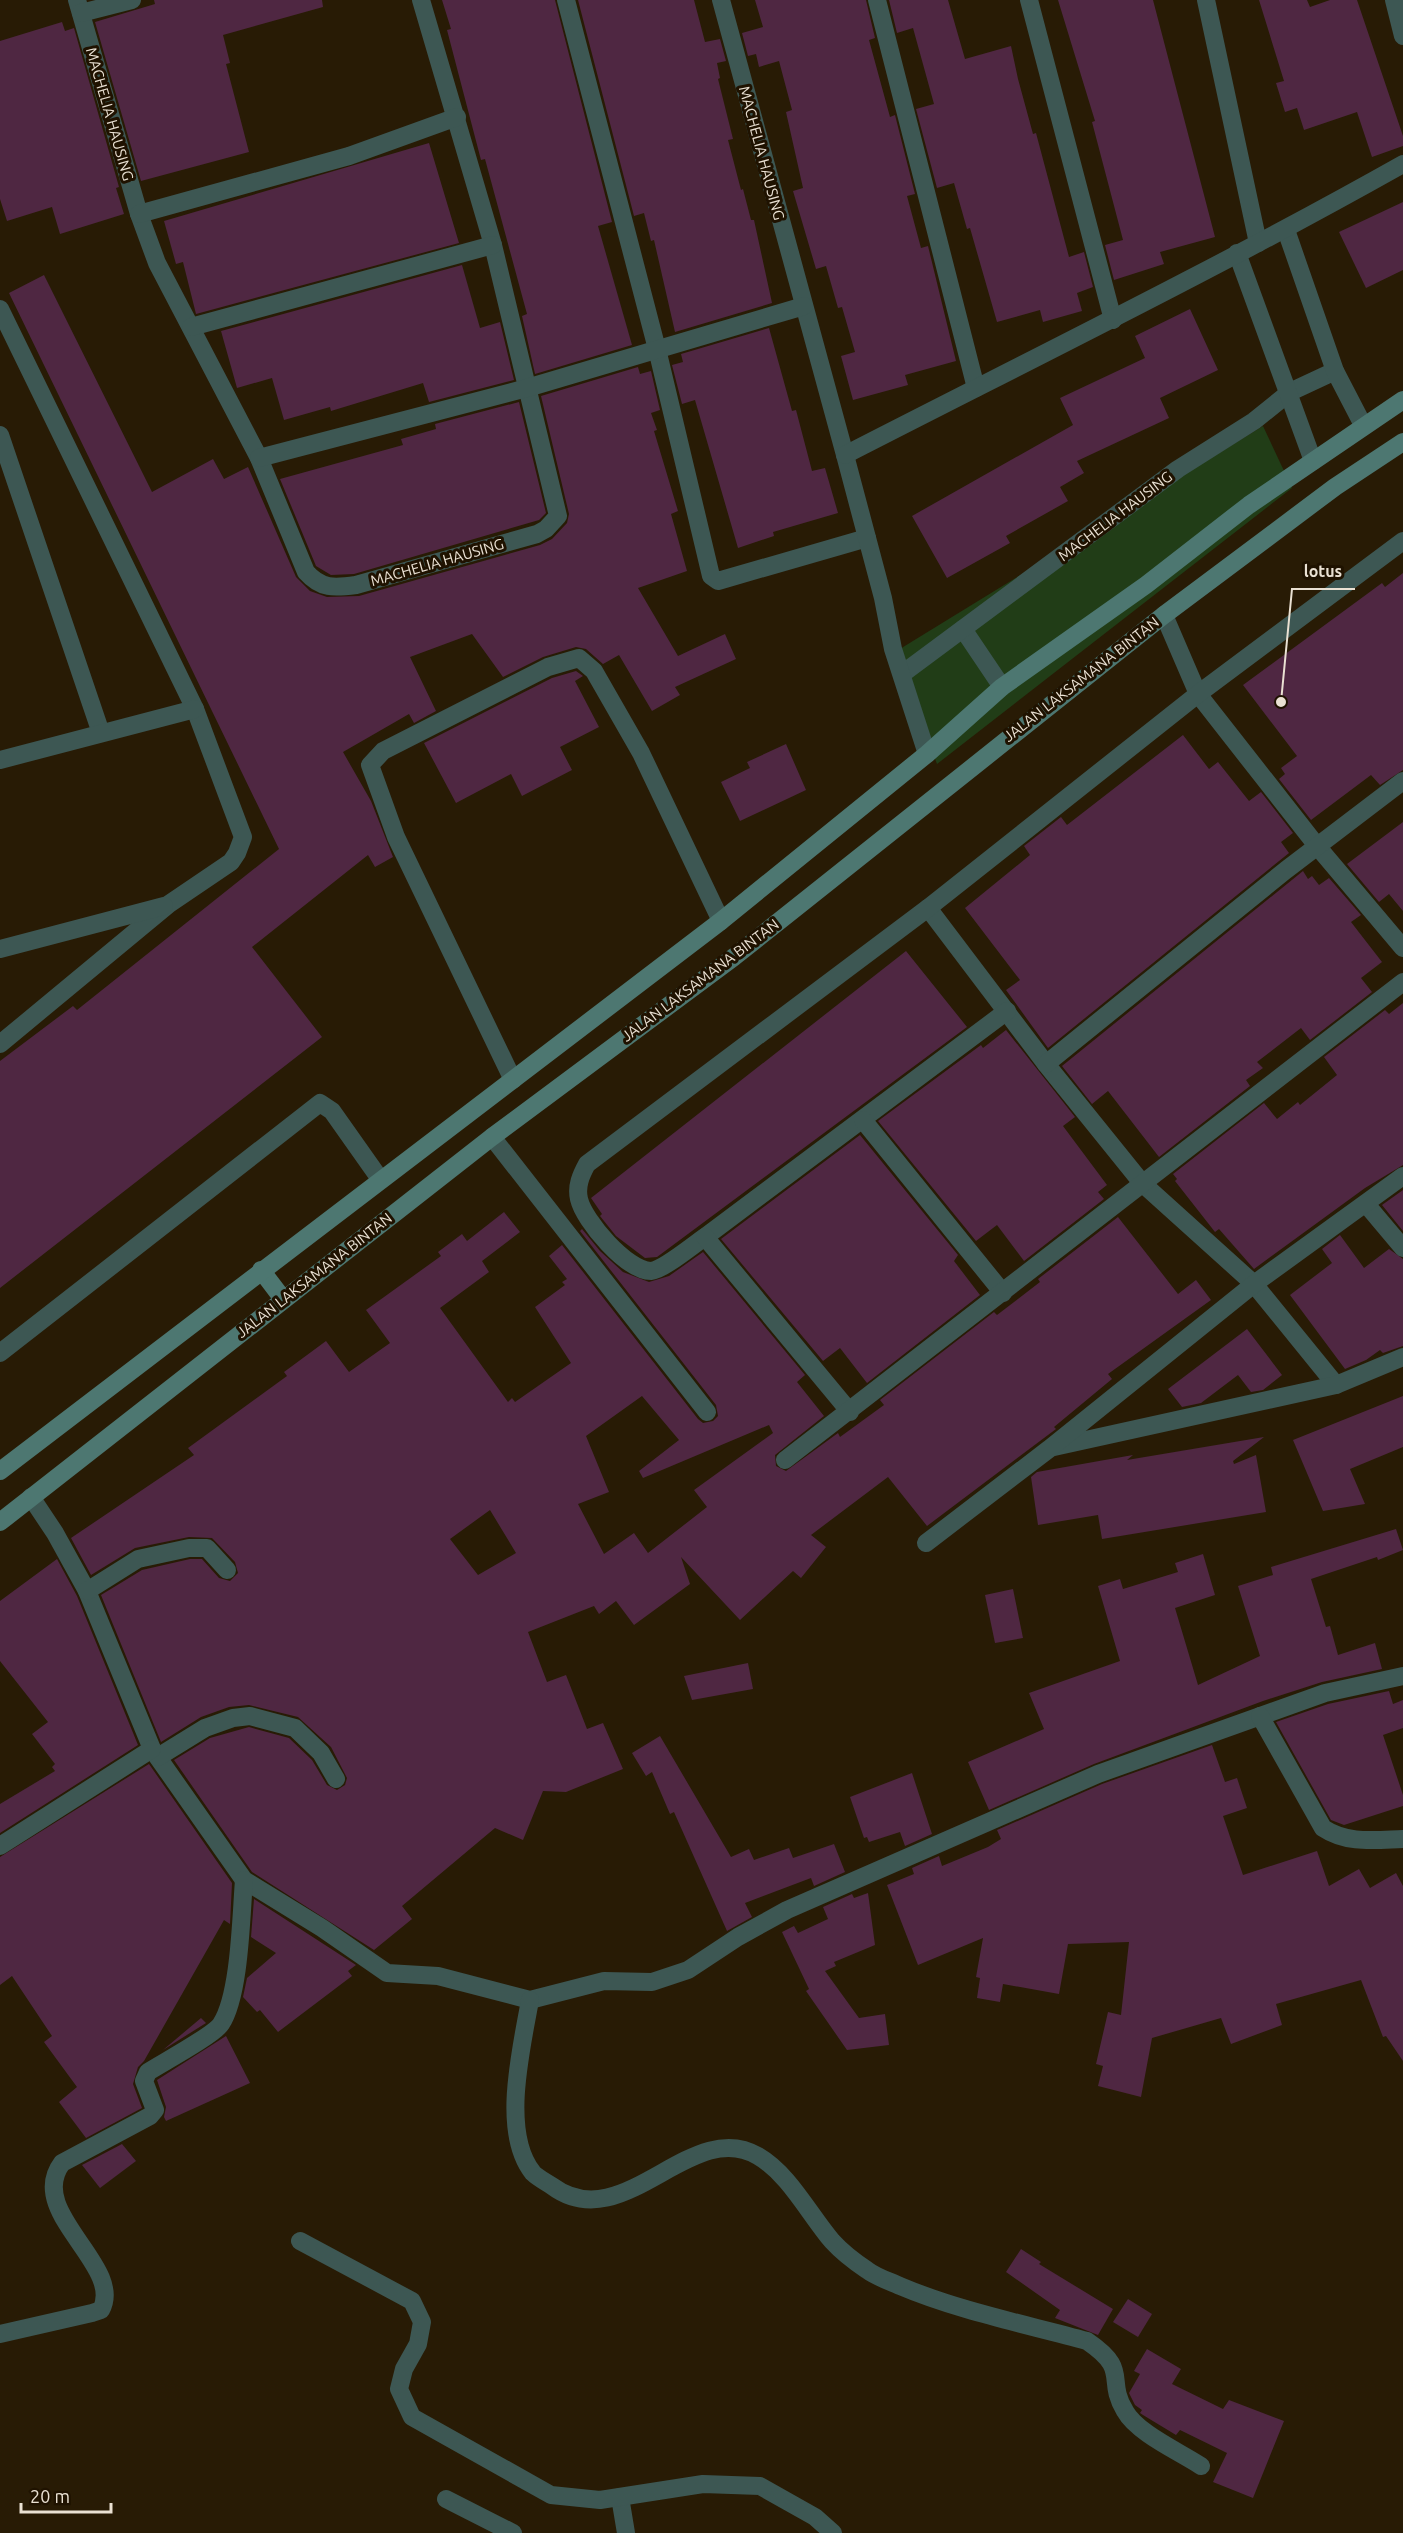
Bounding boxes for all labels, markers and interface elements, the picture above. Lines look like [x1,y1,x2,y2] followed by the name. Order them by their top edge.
[83,45,137,183] street label: MACHELIA HAUSING
[736,84,788,222] street label: MACHELIA HAUSING
[1055,468,1175,564] street label: MACHELIA HAUSING
[368,535,506,589] street label: MACHELIA HAUSING
[1292,555,1355,589] callout: lotus
[1304,562,1342,580] text: lotus
[1000,613,1162,745] street label: JALAN LAKSAMANA BINTAN
[618,915,782,1045] street label: JALAN LAKSAMANA BINTAN
[233,1209,395,1341] street label: JALAN LAKSAMANA BINTAN
[21,2476,111,2514] scale bar
[30,2486,70,2506] text: 20 m

